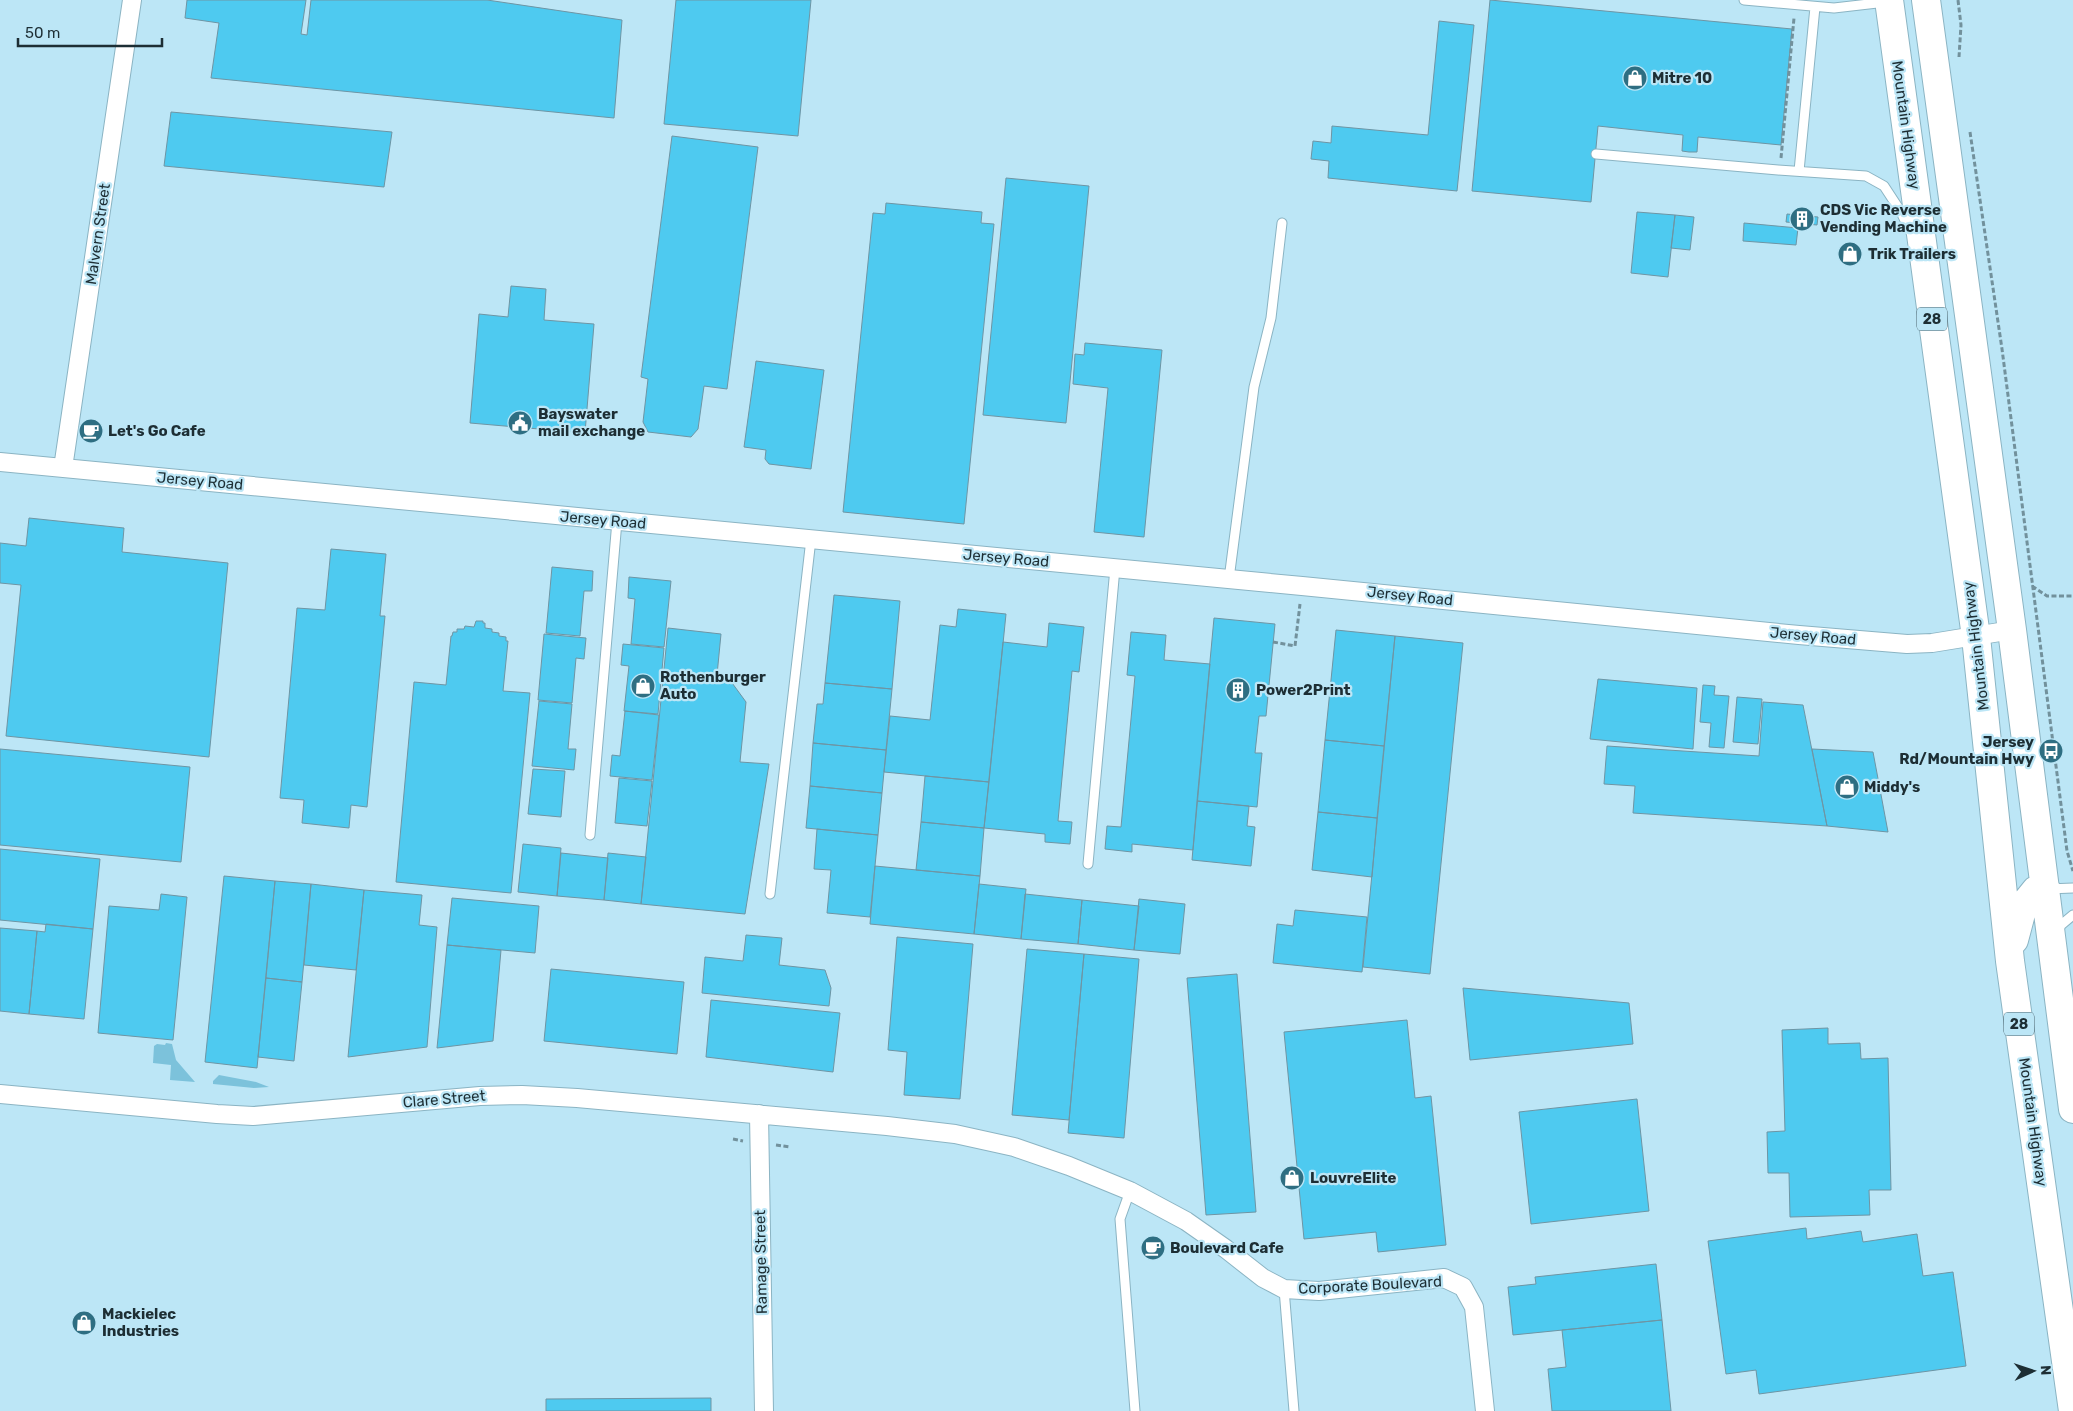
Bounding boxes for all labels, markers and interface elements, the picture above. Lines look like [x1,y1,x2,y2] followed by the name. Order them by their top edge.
[18,15,161,47] scale bar
[25,24,60,42] text: 50 m
[1888,60,1924,190] street label: Mountain Highway
[1622,65,1648,91] shop icon: Mitre 10
[1652,69,1712,87] place label: Mitre 10
[82,182,114,286] street label: Malvern Street
[1820,201,1947,236] place label: CDS Vic Reverse Vending Machine
[1789,206,1815,232] building icon: CDS Vic Reverse Vending Machine
[1837,241,1863,267] shop icon: Trik Trailers
[1868,245,1956,263] place label: Trik Trailers
[1917,308,1947,330] road number: 28
[538,405,645,440] place label: Bayswater mail exchange
[507,410,533,436] public building icon: Bayswater mail exchange
[78,418,104,444] cafe icon: Let's Go Cafe
[108,422,206,440] place label: Let's Go Cafe
[156,468,244,494] street label: Jersey Road
[559,507,647,533] street label: Jersey Road
[962,545,1050,571] street label: Jersey Road
[1959,581,1993,711] street label: Mountain Highway
[1366,583,1454,609] street label: Jersey Road
[1769,623,1857,649] street label: Jersey Road
[660,668,766,703] place label: Rothenburger Auto
[630,673,656,699] shop icon: Rothenburger Auto
[1225,677,1251,703] building icon: Power2Print
[1256,681,1351,699] place label: Power2Print
[1899,733,2034,768] place label: Jersey Rd/Mountain Hwy
[2038,738,2064,764] bus stop icon: Jersey Rd/Mountain Hwy
[1834,774,1860,800] shop icon: Middy's
[1864,778,1920,796] place label: Middy's
[2004,1012,2034,1036] road number: 28
[2015,1057,2051,1187] street label: Mountain Highway
[402,1086,486,1112] street label: Clare Street
[1279,1165,1305,1191] shop icon: LouvreElite
[1310,1169,1396,1187] place label: LouvreElite
[751,1210,771,1314] street label: Ramage Street
[1140,1235,1166,1261] cafe icon: Boulevard Cafe
[1170,1239,1284,1257] place label: Boulevard Cafe
[1298,1272,1442,1298] street label: Corporate Boulevard
[102,1305,179,1340] place label: Mackielec Industries
[71,1310,97,1336] shop icon: Mackielec Industries
[2008,1346,2058,1396] north arrow
[2037,1365,2054,1376] text: N

